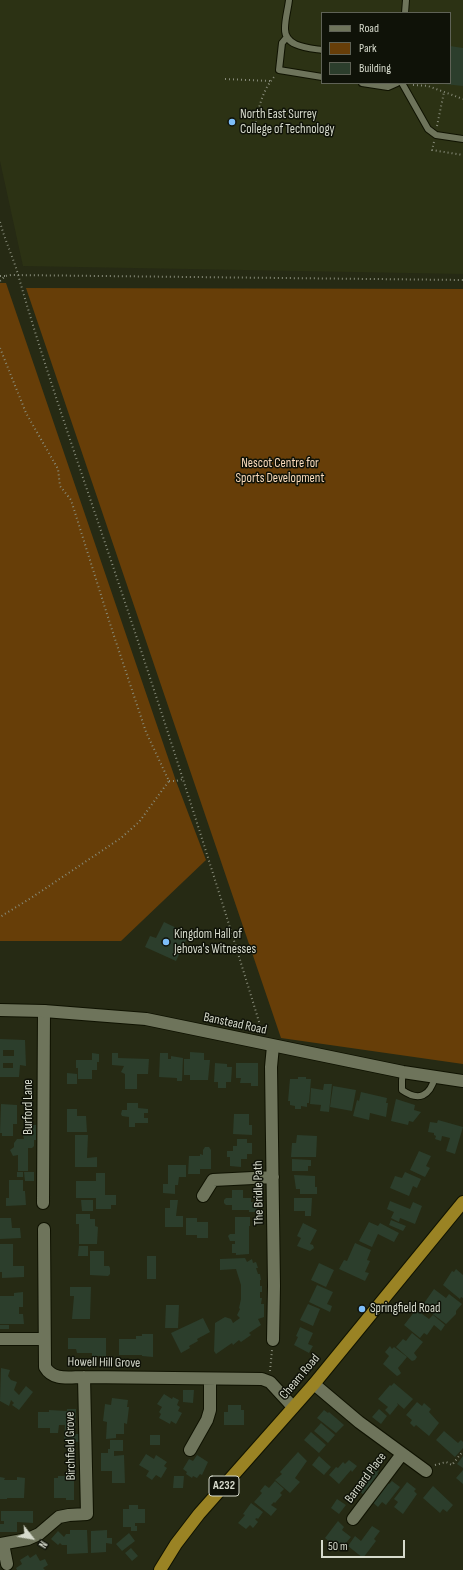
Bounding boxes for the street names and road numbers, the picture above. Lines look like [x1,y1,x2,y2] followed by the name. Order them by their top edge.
[202,1010,268,1038] street label: Banstead Road
[21,1079,37,1135] street label: Burford Lane
[251,1160,267,1226] street label: The Bridle Path
[277,1351,323,1403] street label: Cheam Road
[68,1355,140,1371] street label: Howell Hill Grove
[63,1411,79,1481] street label: Birchfield Grove
[342,1450,390,1506] street label: Barnard Place
[209,1476,239,1496] road number: A232

